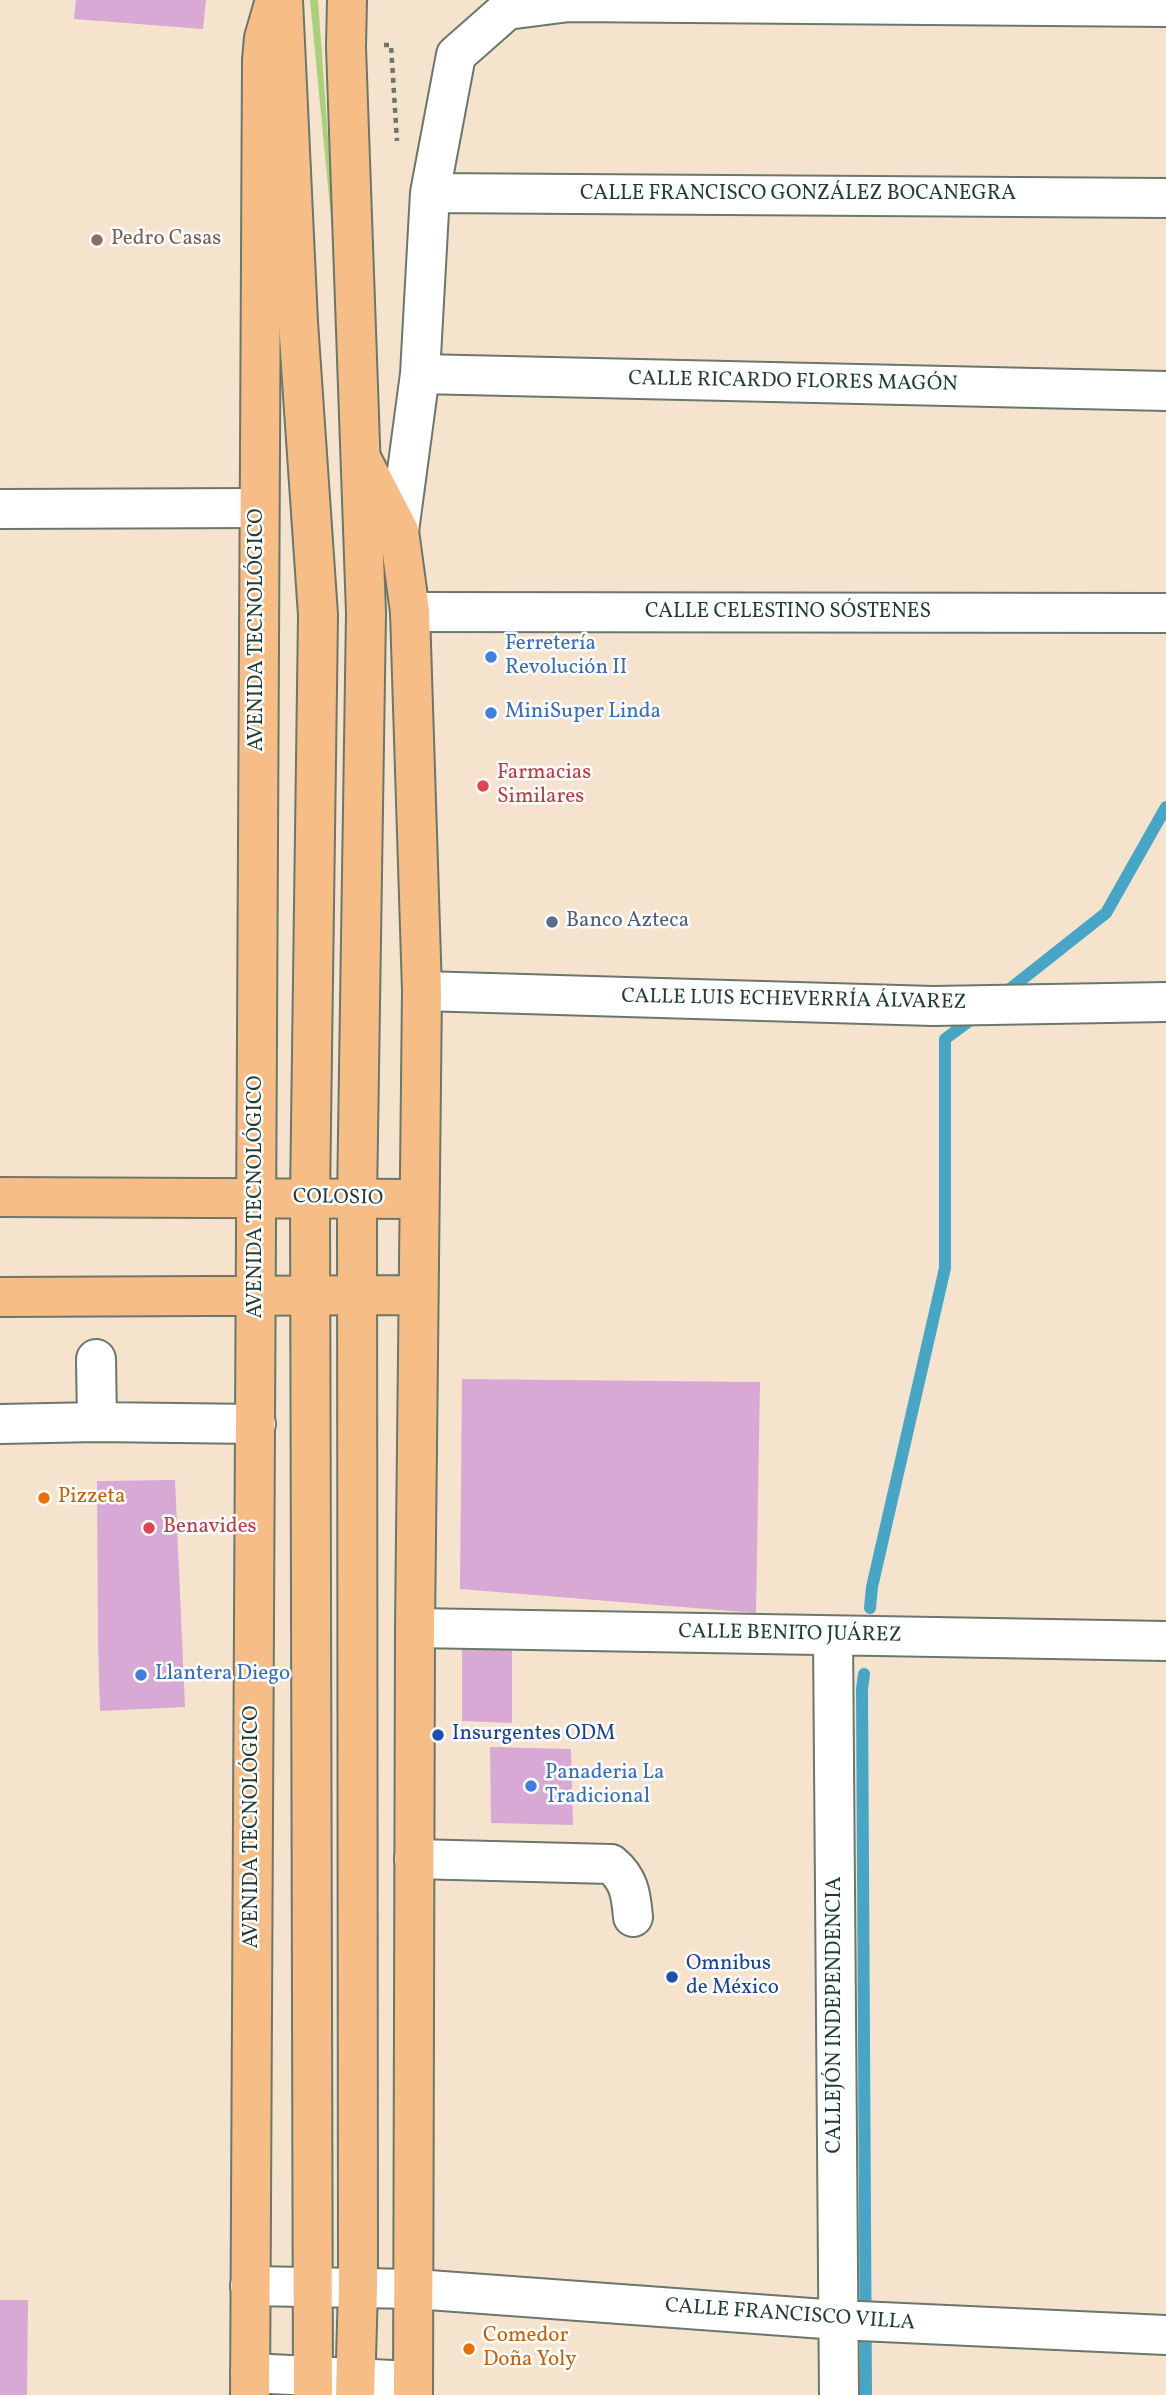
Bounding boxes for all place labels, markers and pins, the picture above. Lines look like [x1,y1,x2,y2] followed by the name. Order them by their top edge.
[111,227,221,253] place label: Pedro Casas
[89,232,105,248] marker: Pedro Casas
[505,632,627,682] place label: Ferretería Revolución II
[483,649,499,665] marker: Ferretería Revolución II
[505,700,661,726] place label: MiniSuper Linda
[483,705,499,721] marker: MiniSuper Linda
[497,761,591,811] place label: Farmacias Similares
[475,778,491,794] marker: Farmacias Similares
[566,909,689,935] place label: Banco Azteca
[544,914,560,930] marker: Banco Azteca
[58,1485,125,1511] place label: Pizzeta
[36,1490,52,1506] marker: Pizzeta
[163,1515,257,1541] place label: Benavides
[141,1520,157,1536] marker: Benavides
[155,1662,290,1688] place label: Llantera Diego
[133,1667,149,1683] marker: Llantera Diego
[452,1722,615,1748] place label: Insurgentes ODM
[430,1727,446,1743] marker: Insurgentes ODM
[545,1761,664,1811] place label: Panaderia La Tradicional
[523,1778,539,1794] marker: Panaderia La Tradicional
[686,1952,779,2002] place label: Omnibus de México
[664,1969,680,1985] marker: Omnibus de México
[483,2324,577,2374] place label: Comedor Doña Yoly
[461,2341,477,2357] marker: Comedor Doña Yoly

